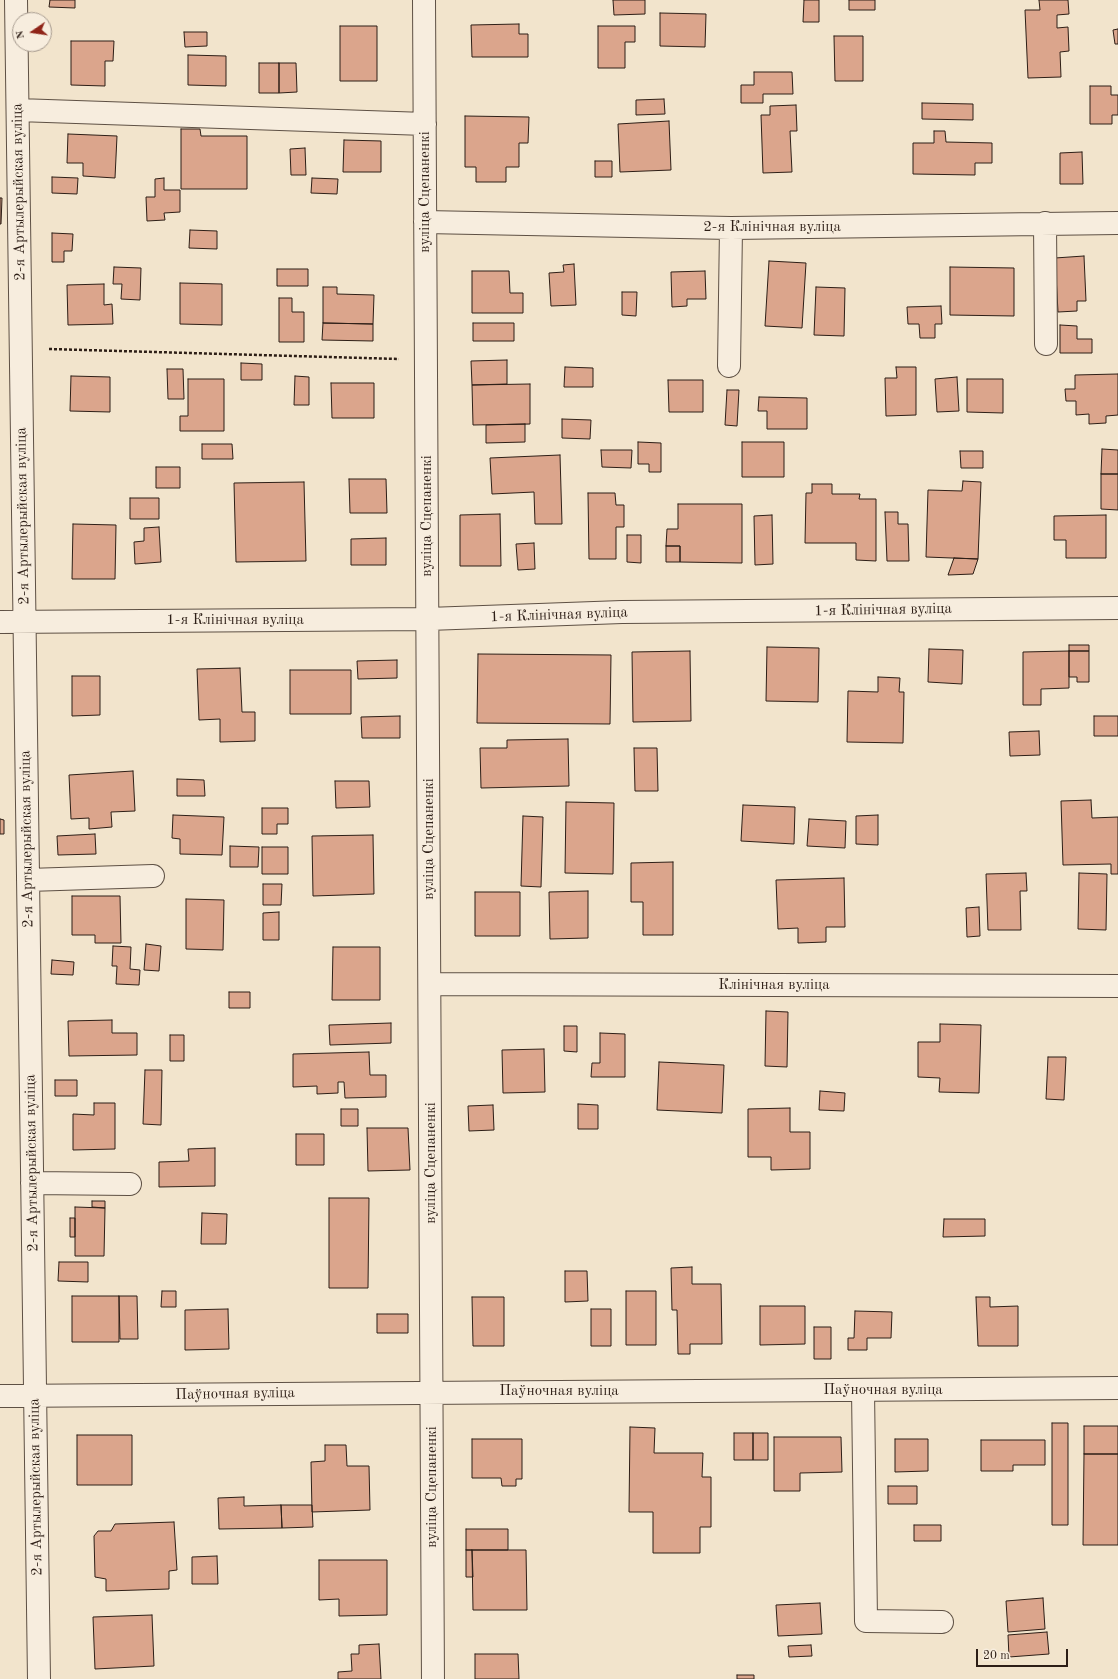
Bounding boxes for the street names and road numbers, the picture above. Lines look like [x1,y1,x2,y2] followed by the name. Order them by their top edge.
[8,103,30,281] street label: 2-я Артылерыйская вуліца
[416,131,434,253] street label: вуліца Сцепаненкі
[703,218,841,236] street label: 2-я Клінічная вуліца
[12,427,34,605] street label: 2-я Артылерыйская вуліца
[418,455,436,577] street label: вуліца Сцепаненкі
[814,600,952,620] street label: 1-я Клінічная вуліца
[490,604,628,626] street label: 1-я Клінічная вуліца
[166,611,304,629] street label: 1-я Клінічная вуліца
[16,750,38,928] street label: 2-я Артылерыйская вуліца
[420,778,438,900] street label: вуліца Сцепаненкі
[718,976,830,994] street label: Клінічная вуліца
[21,1074,43,1252] street label: 2-я Артылерыйская вуліца
[422,1102,440,1224] street label: вуліца Сцепаненкі
[823,1381,943,1399] street label: Паўночная вуліца
[499,1382,619,1400] street label: Паўночная вуліца
[175,1384,295,1404] street label: Паўночная вуліца
[25,1398,47,1576] street label: 2-я Артылерыйская вуліца
[423,1426,441,1548] street label: вуліца Сцепаненкі

